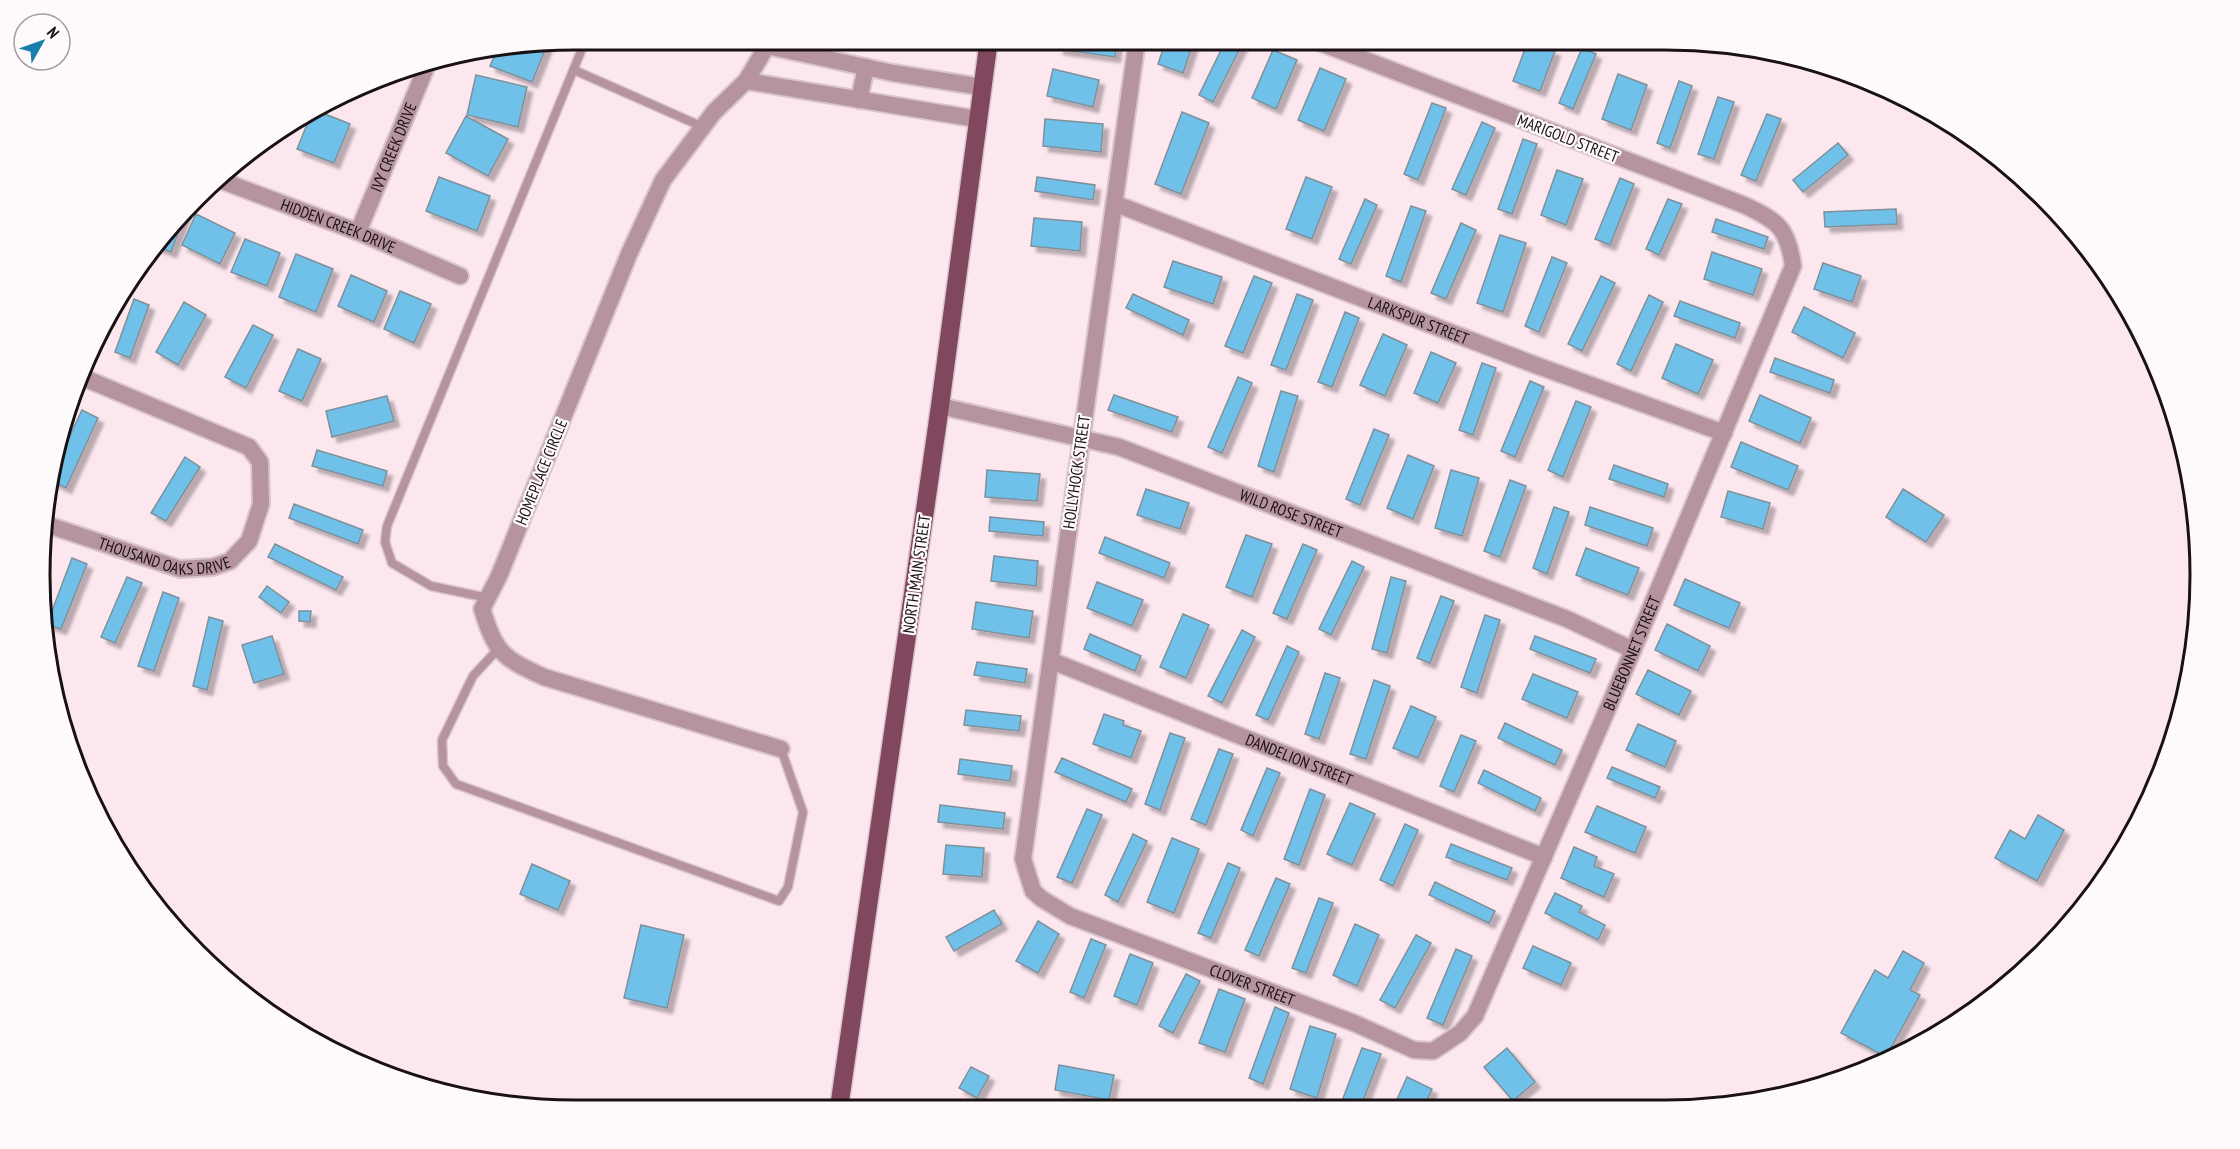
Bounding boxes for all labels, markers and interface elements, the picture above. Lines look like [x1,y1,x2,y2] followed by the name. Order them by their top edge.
[12,12,72,72] north arrow
[43,23,64,42] text: N
[366,99,421,195] street label: IVY CREEK DRIVE
[1515,110,1621,166] street label: MARIGOLD STREET
[278,194,399,257] street label: HIDDEN CREEK DRIVE
[1365,292,1472,348] street label: LARKSPUR STREET
[1058,414,1094,530] street label: HOLLYHOCK STREET
[511,416,571,528] street label: HOMEPLACE CIRCLE
[1237,484,1345,542] street label: WILD ROSE STREET
[898,513,934,635] street label: NORTH MAIN STREET
[96,533,233,579] street label: THOUSAND OAKS DRIVE
[1598,593,1665,713] street label: BLUEBONNET STREET
[1243,729,1355,790] street label: DANDELION STREET
[1207,960,1298,1010] street label: CLOVER STREET

